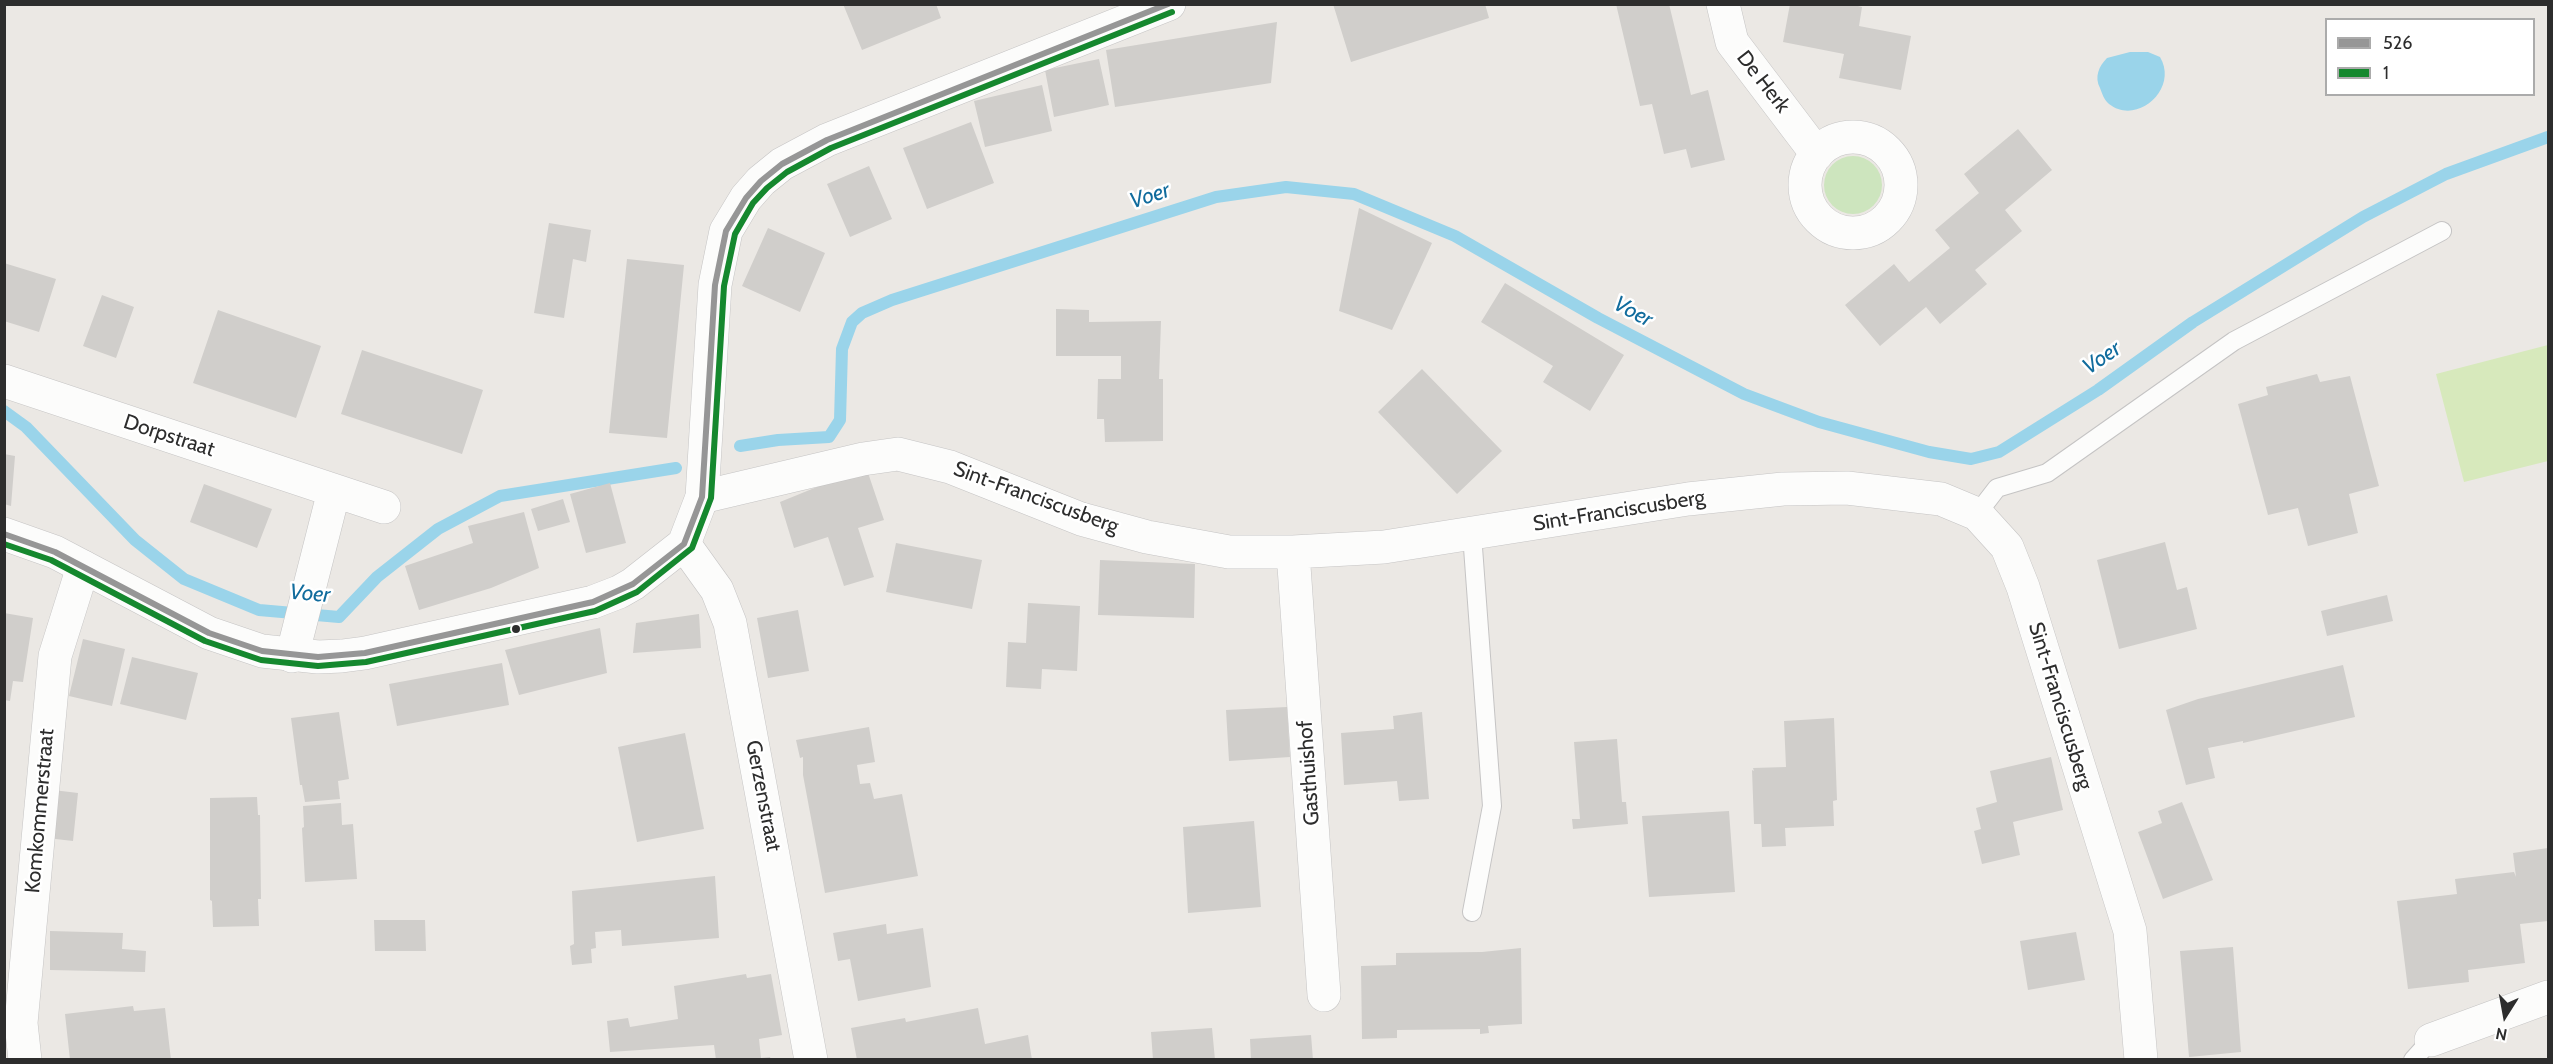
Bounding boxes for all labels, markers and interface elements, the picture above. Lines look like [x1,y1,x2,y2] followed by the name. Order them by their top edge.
[2325,18,2535,96] legend
[2383,32,2412,54] text: 526
[1731,46,1795,118] street label: De Herk
[2383,62,2389,84] text: 1
[1127,177,1173,215] water label: Voer
[1609,291,1657,333] water label: Voer
[2078,336,2126,380] water label: Voer
[120,409,218,463] street label: Dorpstraat
[950,456,1122,540] street label: Sint-Franciscusberg
[1531,485,1707,537] street label: Sint-Franciscusberg
[289,579,331,609] water label: Voer
[2023,619,2097,793] street label: Sint-Franciscusberg
[510,623,522,635] unlabelled marker
[1293,720,1325,826] street label: Gasthuishof
[20,728,60,894] street label: Komkommerstraat
[740,738,786,854] street label: Gerzenstraat
[2475,986,2535,1046] north arrow
[2494,1024,2509,1045] text: N

